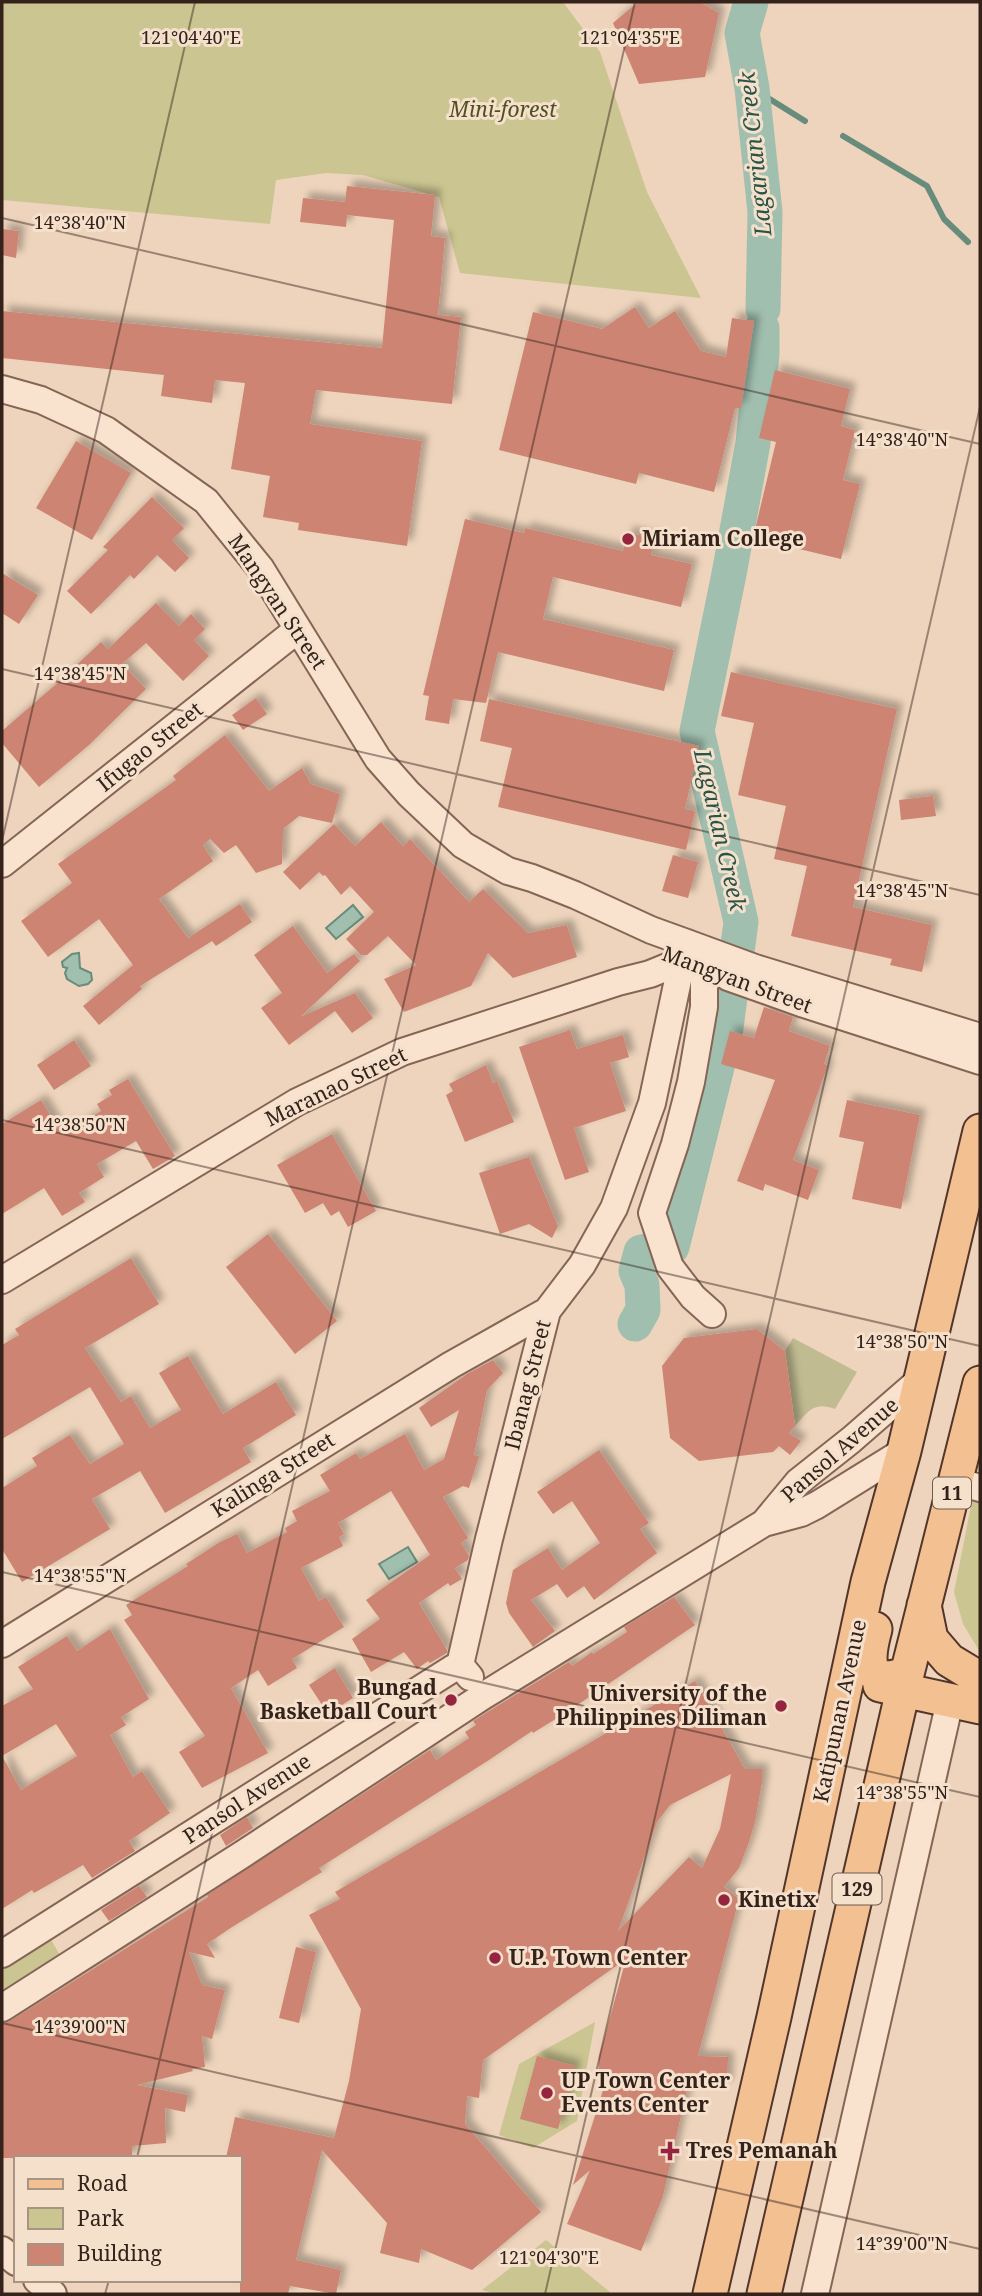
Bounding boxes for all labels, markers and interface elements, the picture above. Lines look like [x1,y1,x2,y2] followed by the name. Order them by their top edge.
[141,25,241,49] text: 121°04'40"E
[580,25,680,49] text: 121°04'35"E
[729,69,779,239] water label: Lagarian Creek
[448,95,557,123] park label: Mini-forest
[34,210,127,234] text: 14°38'40"N
[856,427,949,451] text: 14°38'40"N
[642,524,804,552] place label: Miriam College
[222,528,334,675] street label: Mangyan Street
[620,531,636,547] marker: Miriam College
[34,661,127,685] text: 14°38'45"N
[91,695,208,797] street label: Ifugao Street
[687,745,755,915] water label: Lagarian Creek
[856,878,949,902] text: 14°38'45"N
[658,939,816,1019] street label: Mangyan Street
[260,1040,411,1133] street label: Maranao Street
[34,1112,127,1136] text: 14°38'50"N
[497,1317,557,1453] street label: Ibanag Street
[856,1329,949,1353] text: 14°38'50"N
[775,1391,904,1508] street label: Pansol Avenue
[205,1425,339,1523] street label: Kalinga Street
[933,1478,971,1508] road number: 11
[34,1563,127,1587] text: 14°38'55"N
[806,1617,872,1805] street label: Katipunan Avenue
[260,1673,437,1725] place label: Bungad Basketball Court
[556,1679,767,1731] place label: University of the Philippines Diliman
[443,1692,459,1708] marker: Bungad Basketball Court
[773,1698,789,1714] marker: University of the Philippines Diliman
[177,1746,316,1850] street label: Pansol Avenue
[856,1780,949,1804] text: 14°38'55"N
[832,1873,882,1904] road number: 129
[738,1885,817,1913] place label: Kinetix
[716,1892,732,1908] marker: Kinetix
[509,1943,688,1971] place label: U.P. Town Center
[487,1950,503,1966] marker: U.P. Town Center
[34,2014,127,2038] text: 14°39'00"N
[561,2066,730,2118] place label: UP Town Center Events Center
[539,2085,555,2101] marker: UP Town Center Events Center
[686,2136,838,2164] place label: Tres Pemanah
[660,2141,680,2161] marker: Tres Pemanah
[14,2156,242,2282] legend
[77,2169,128,2197] text: Road
[77,2204,124,2232] text: Park
[856,2231,949,2255] text: 14°39'00"N
[77,2239,162,2267] text: Building
[499,2245,599,2269] text: 121°04'30"E

